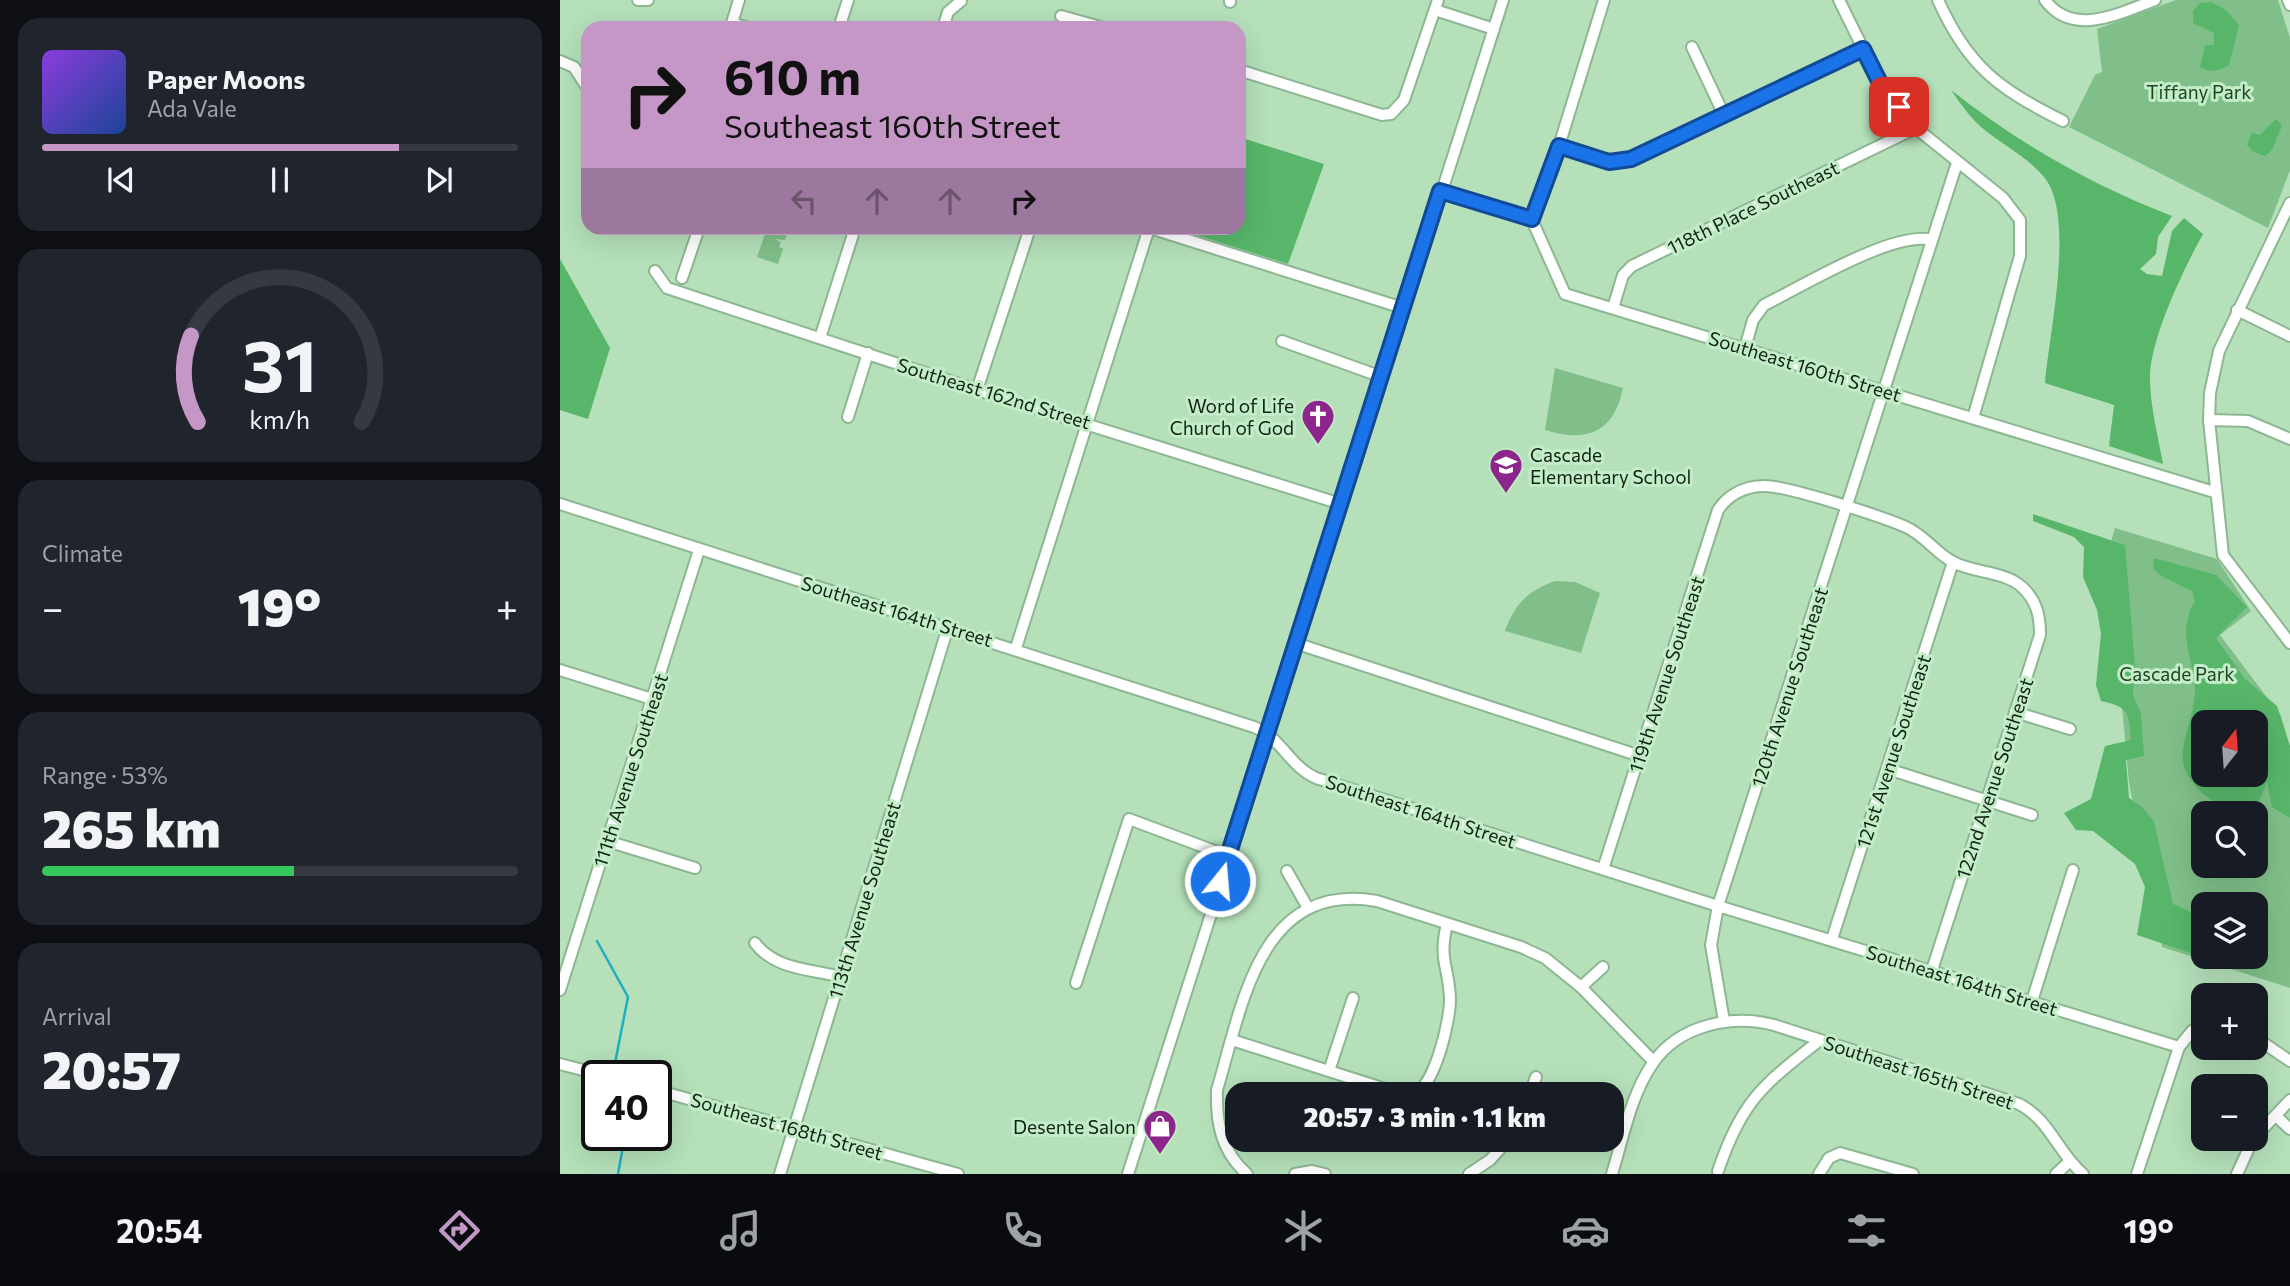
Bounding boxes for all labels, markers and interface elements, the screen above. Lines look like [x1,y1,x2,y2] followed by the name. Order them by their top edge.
[724,45,861,105] text: 610 m
[609,49,700,140] icon: right
[147,63,305,94] text: Paper Moons
[1869,77,1929,137] pin
[2146,80,2252,103] park label: Tiffany Park
[1880,88,1918,126] icon: arrive
[147,94,237,122] text: Ada Vale
[724,105,1061,145] text: Southeast 160th Street
[1663,155,1843,259] street label: 118th Place Southeast
[102,161,140,199] icon: previous
[261,161,299,199] icon: pause
[420,161,458,199] icon: next
[785,182,823,220] icon: left
[858,182,896,220] icon: ahead
[931,182,969,220] icon: ahead
[1004,182,1042,220] icon: right
[242,318,318,407] text: 31
[1706,326,1904,406] street label: Southeast 160th Street
[894,353,1094,433] street label: Southeast 162nd Street
[1170,394,1294,439] place label: Word of Life Church of God
[1299,397,1337,446] church icon: Word of Life Church of God
[250,404,310,434] text: km/h
[1530,443,1691,488] place label: Cascade Elementary School
[1487,446,1525,495] school or university icon: Cascade Elementary School
[42,539,123,567] text: Climate
[799,571,996,651] street label: Southeast 164th Street
[238,573,321,637] text: 19°
[1623,573,1709,775] street label: 119th Avenue Southeast
[42,583,64,630] text: −
[496,583,518,630] text: +
[1746,584,1832,790] street label: 120th Avenue Southeast
[1851,651,1935,851] street label: 121st Avenue Southeast
[2119,662,2235,685] park label: Cascade Park
[588,670,672,870] street label: 111th Avenue Southeast
[1951,674,2037,881] street label: 122nd Avenue Southeast
[2191,710,2268,788] north arrow
[2191,710,2268,1151] map controls
[42,761,168,789] text: Range · 53%
[1323,769,1519,853] street label: Southeast 164th Street
[42,795,221,859] text: 265 km
[823,799,905,1001] street label: 113th Avenue Southeast
[2191,801,2268,878] button: search
[1183,844,1257,918] position arrow
[2191,892,2268,969] button: layers
[1864,940,2061,1020] street label: Southeast 164th Street
[2191,983,2268,1060] button: +
[42,1002,112,1030] text: Arrival
[1821,1030,2017,1114] street label: Southeast 165th Street
[42,1036,181,1100] text: 20:57
[581,1060,672,1151] speed limit sign: 40
[2191,1074,2268,1151] button: −
[688,1088,886,1165] street label: Southeast 168th Street
[1303,1101,1546,1132] text: 20:57 · 3 min · 1.1 km
[1141,1107,1179,1156] shop icon: Desente Salon
[1013,1115,1136,1138] place label: Desente Salon
[435,1206,484,1255] icon: directions
[716,1206,765,1255] icon: music
[998,1206,1047,1255] icon: phone
[1279,1206,1328,1255] icon: climate
[1561,1206,1610,1255] icon: car
[1842,1206,1891,1255] icon: filters
[116,1210,202,1250] text: 20:54
[2124,1210,2174,1250] text: 19°

